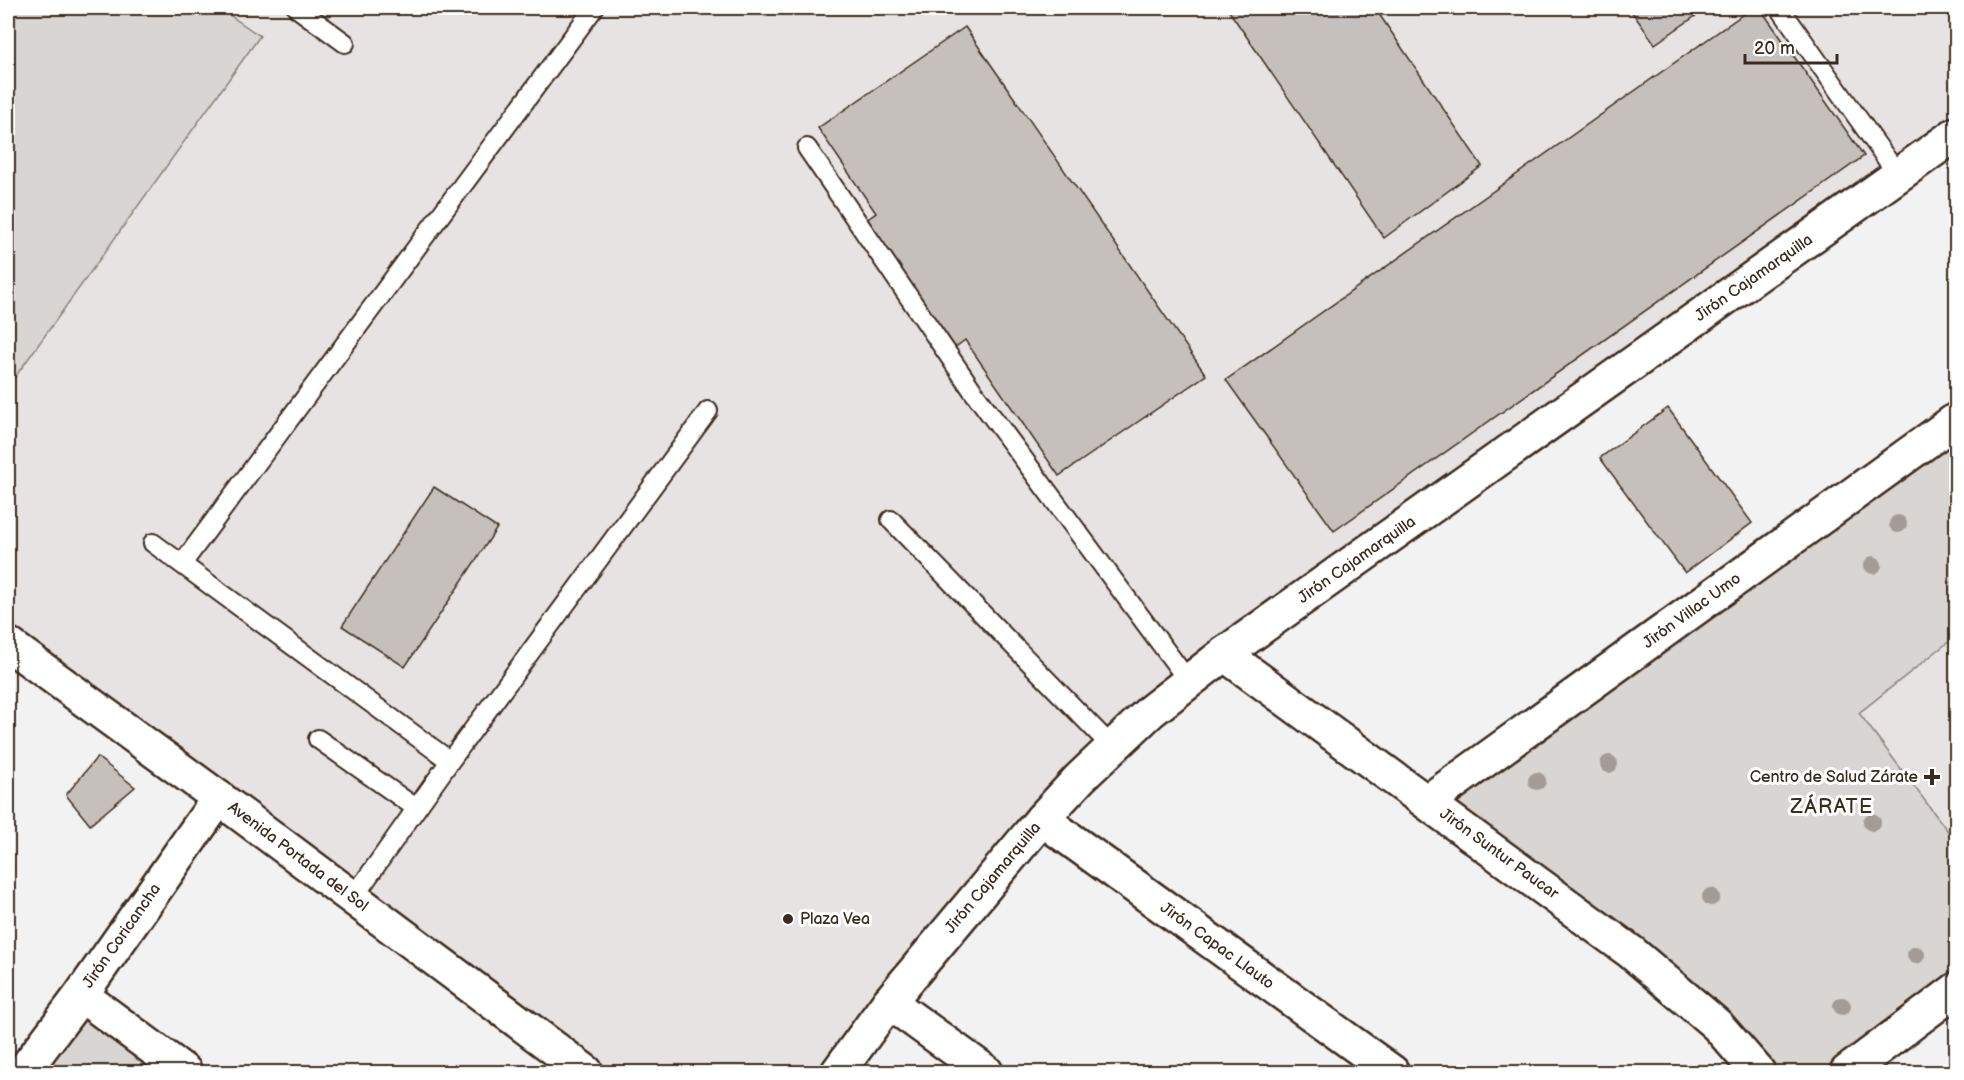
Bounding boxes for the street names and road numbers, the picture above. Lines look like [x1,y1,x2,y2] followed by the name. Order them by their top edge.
[1691,230,1817,326] street label: Jirón Cajamarquilla
[1294,512,1420,608] street label: Jirón Cajamarquilla
[1639,569,1745,653] street label: Jirón Villac Umo
[224,798,372,916] street label: Avenida Portada del Sol
[1436,805,1562,904] street label: Jirón Suntur Paucar
[941,818,1045,938] street label: Jirón Cajamarquilla
[79,880,165,992] street label: Jirón Coricancha
[1156,898,1278,994] street label: Jirón Capac Llauto

